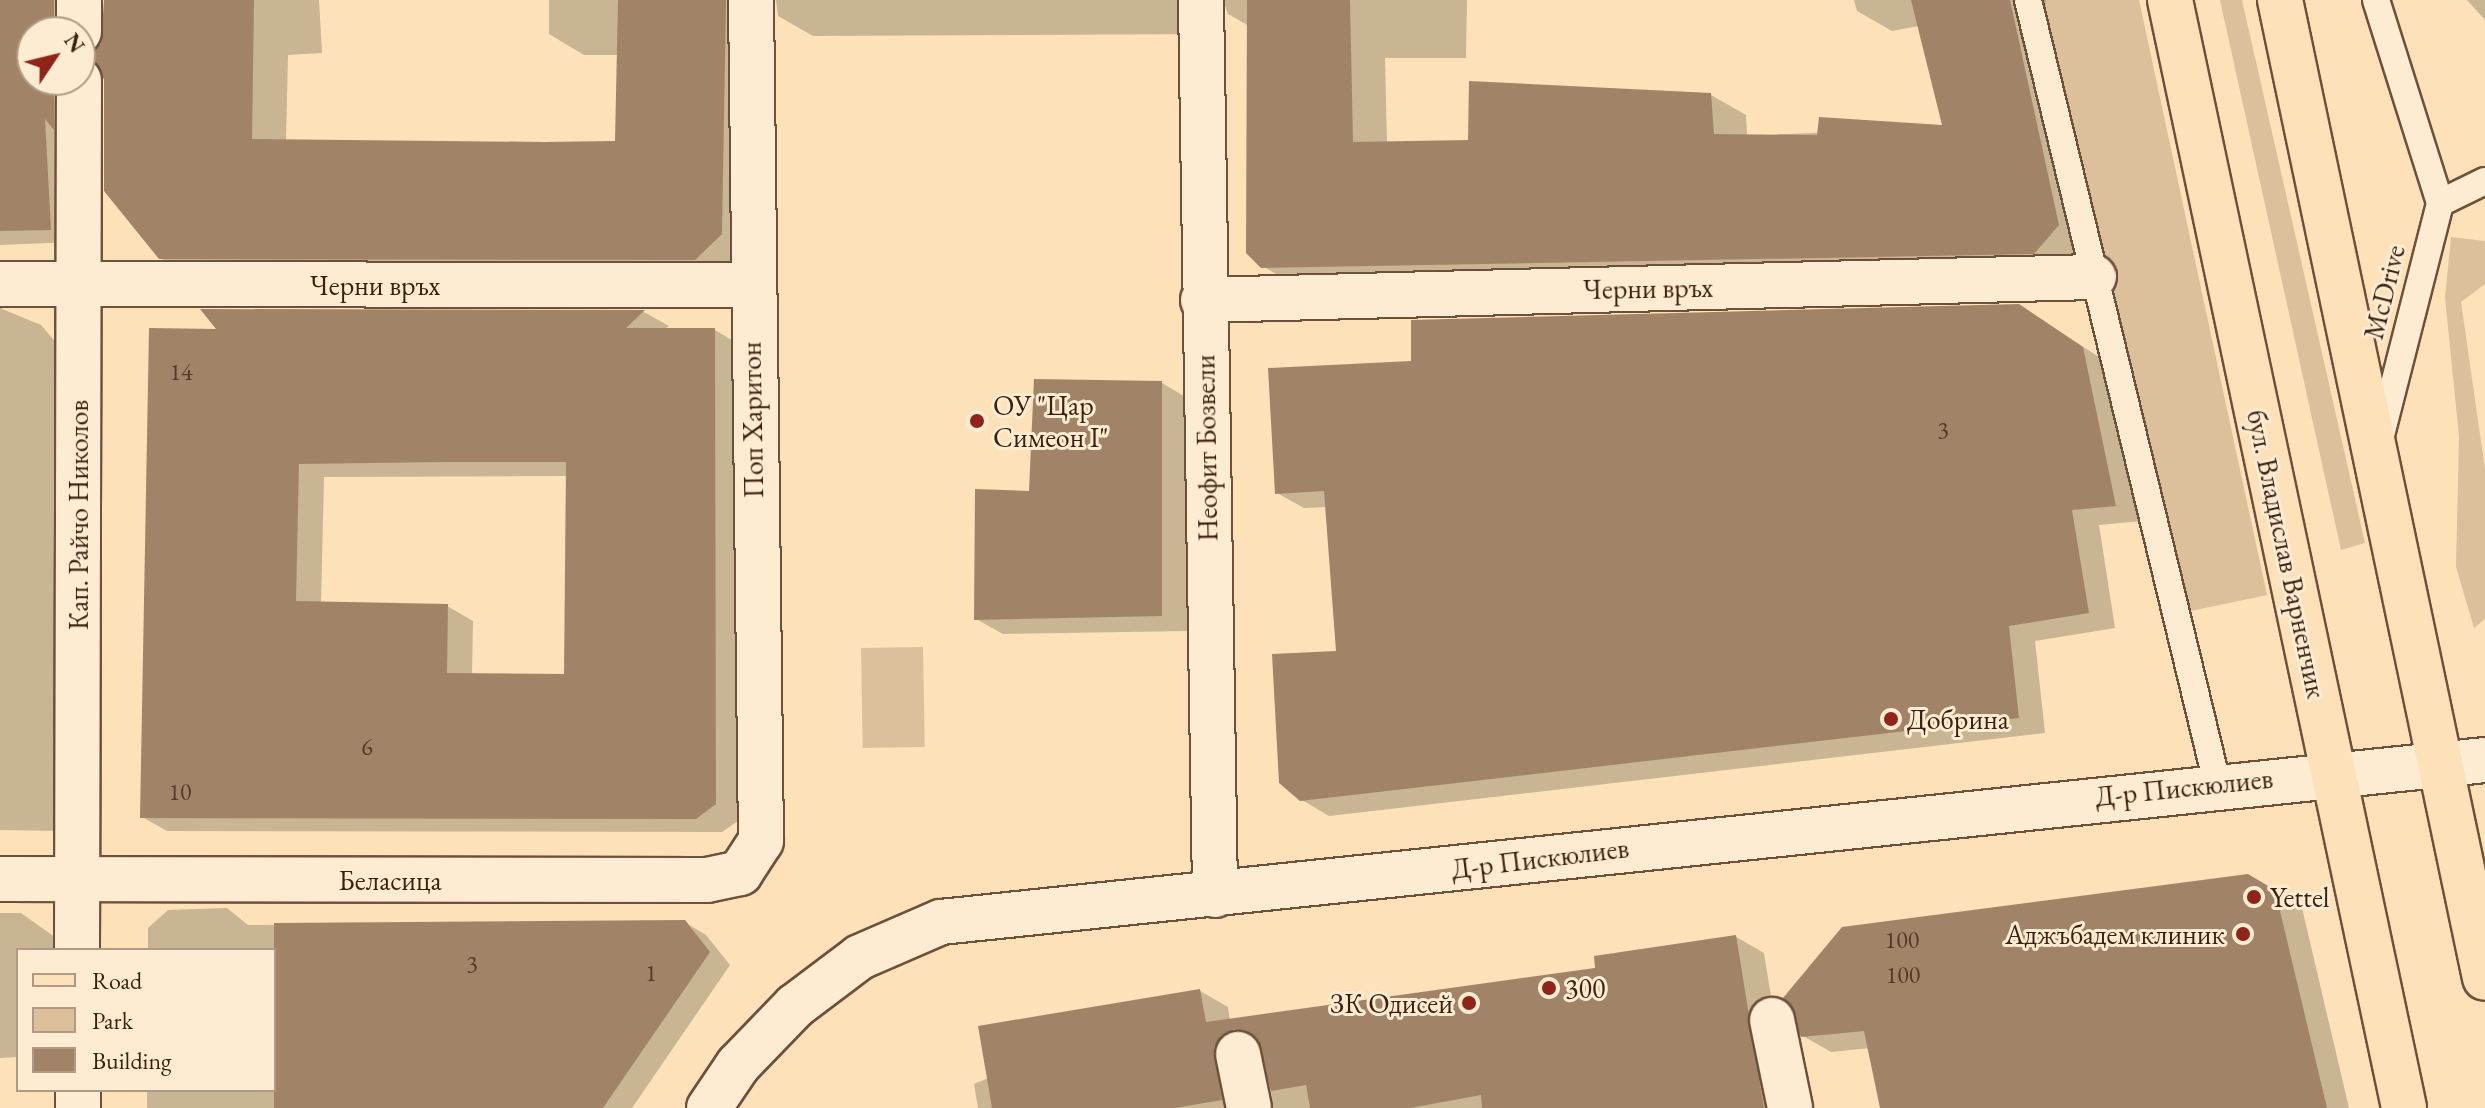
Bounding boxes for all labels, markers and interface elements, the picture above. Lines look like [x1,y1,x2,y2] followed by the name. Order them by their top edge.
[16,16,96,96] north arrow
[57,27,91,59] text: N
[2356,241,2412,343] street label: McDrive
[310,268,440,302] street label: Черни връх
[1583,270,1713,306] street label: Черни връх
[734,341,770,499] street label: Поп Харитон
[1188,354,1224,542] street label: Неофит Бозвели
[169,358,193,386] house number: 14
[993,388,1109,454] place label: ОУ "Цар Симеон I"
[61,400,95,630] street label: Кап. Райчо Николов
[2240,407,2334,701] street label: бул. Владислав Варненчик
[968,412,986,430] marker: ОУ "Цар Симеон I"
[1937,416,1949,444] house number: 3
[1907,702,2009,736] place label: Добрина
[1882,710,1900,728] marker: Добрина
[361,733,373,761] house number: 6
[2093,761,2275,813] street label: Д-р Пискюлиев
[168,778,192,806] house number: 10
[1449,830,1631,886] street label: Д-р Пискюлиев
[338,863,442,897] street label: Беласица
[2270,880,2330,914] place label: Yettel
[2245,888,2263,906] marker: Yettel
[2005,917,2225,951] place label: Аджъбадем клиник
[2232,923,2254,945] marker: Аджъбадем клиник
[1885,926,1919,954] house number: 100
[16,948,276,1092] legend
[466,950,478,978] house number: 3
[645,959,657,987] house number: 1
[1886,961,1920,989] house number: 100
[92,965,142,996] text: Road
[1565,971,1605,1005] place label: 300
[1540,979,1558,997] marker: 300
[1330,986,1453,1020] place label: ЗК Одисей
[1460,994,1478,1012] marker: ЗК Одисей
[92,1005,133,1036] text: Park
[92,1045,172,1076] text: Building

